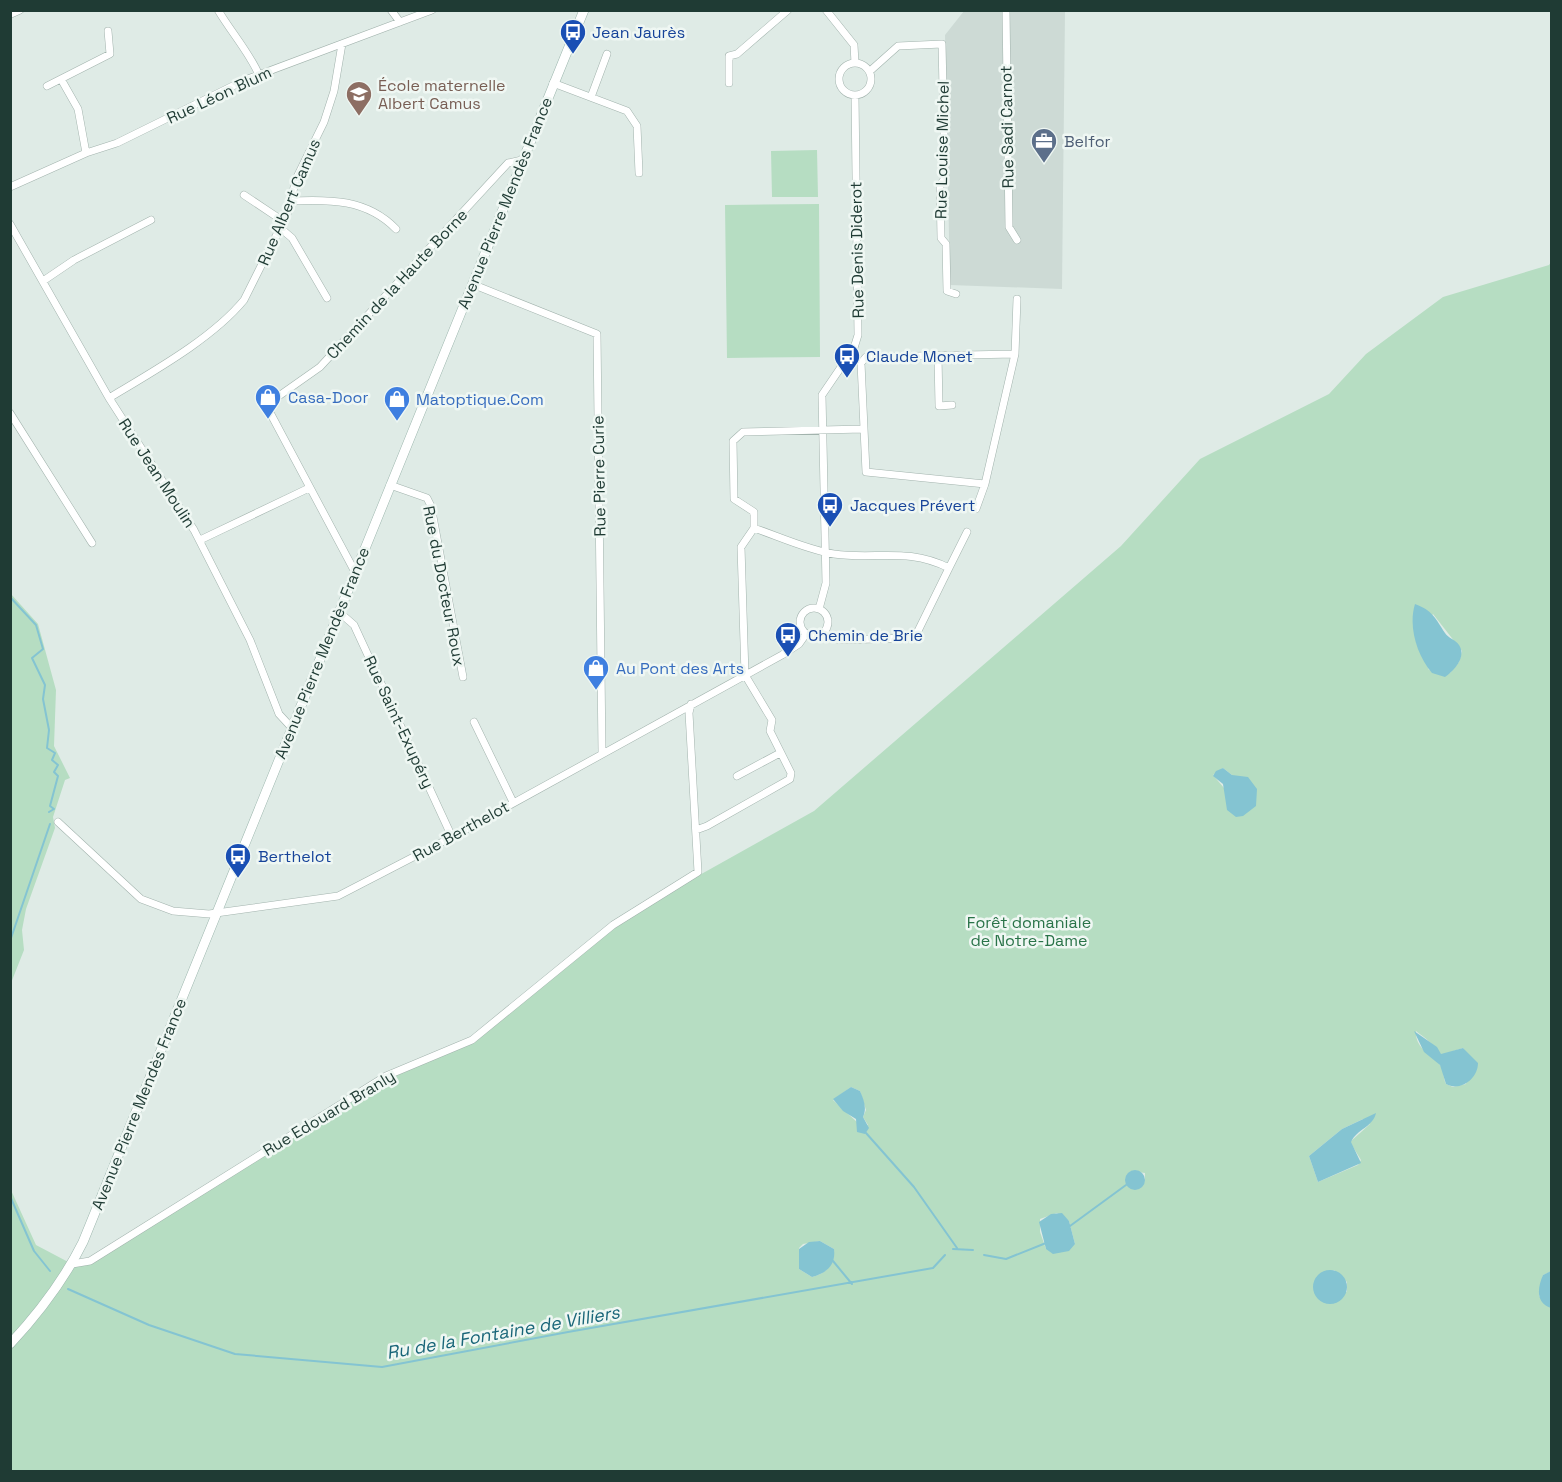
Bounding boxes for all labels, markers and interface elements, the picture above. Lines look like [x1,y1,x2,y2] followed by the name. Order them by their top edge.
[558,17,588,55] bus stop icon: Jean Jaurès
[592,22,685,43] place label: Jean Jaurès
[163,62,275,128] street label: Rue Léon Blum
[995,65,1019,189] street label: Rue Sadi Carnot
[378,75,506,114] place label: École maternelle Albert Camus
[344,79,374,117] school or university icon: École maternelle Albert Camus
[930,81,954,219] street label: Rue Louise Michel
[453,94,557,312] street label: Avenue Pierre Mendès France
[1029,126,1059,164] office icon: Belfor
[1064,131,1111,152] place label: Belfor
[253,135,325,269] street label: Rue Albert Camus
[845,181,869,319] street label: Rue Denis Diderot
[322,204,472,364] street label: Chemin de la Haute Borne
[832,341,862,379] bus stop icon: Claude Monet
[866,346,973,367] place label: Claude Monet
[253,382,283,420] shop icon: Casa-Door
[382,384,412,422] shop icon: Matoptique.Com
[288,387,369,408] place label: Casa-Door
[416,389,544,410] place label: Matoptique.Com
[114,414,200,532] street label: Rue Jean Moulin
[587,415,611,537] street label: Rue Pierre Curie
[815,490,845,528] bus stop icon: Jacques Prévert
[850,495,975,516] place label: Jacques Prévert
[418,504,470,668] street label: Rue du Docteur Roux
[270,544,374,762] street label: Avenue Pierre Mendès France
[773,620,803,658] bus stop icon: Chemin de Brie
[808,625,923,646] place label: Chemin de Brie
[359,652,439,792] street label: Rue Saint-Exupéry
[581,653,611,691] shop icon: Au Pont des Arts
[616,658,744,679] place label: Au Pont des Arts
[409,796,513,866] street label: Rue Berthelot
[223,841,253,879] bus stop icon: Berthelot
[258,846,332,867] place label: Berthelot
[967,912,1091,951] park label: Forêt domaniale de Notre-Dame
[87,995,191,1213] street label: Avenue Pierre Mendès France
[259,1065,399,1161] street label: Rue Edouard Branly
[385,1300,622,1364] water label: Ru de la Fontaine de Villiers

